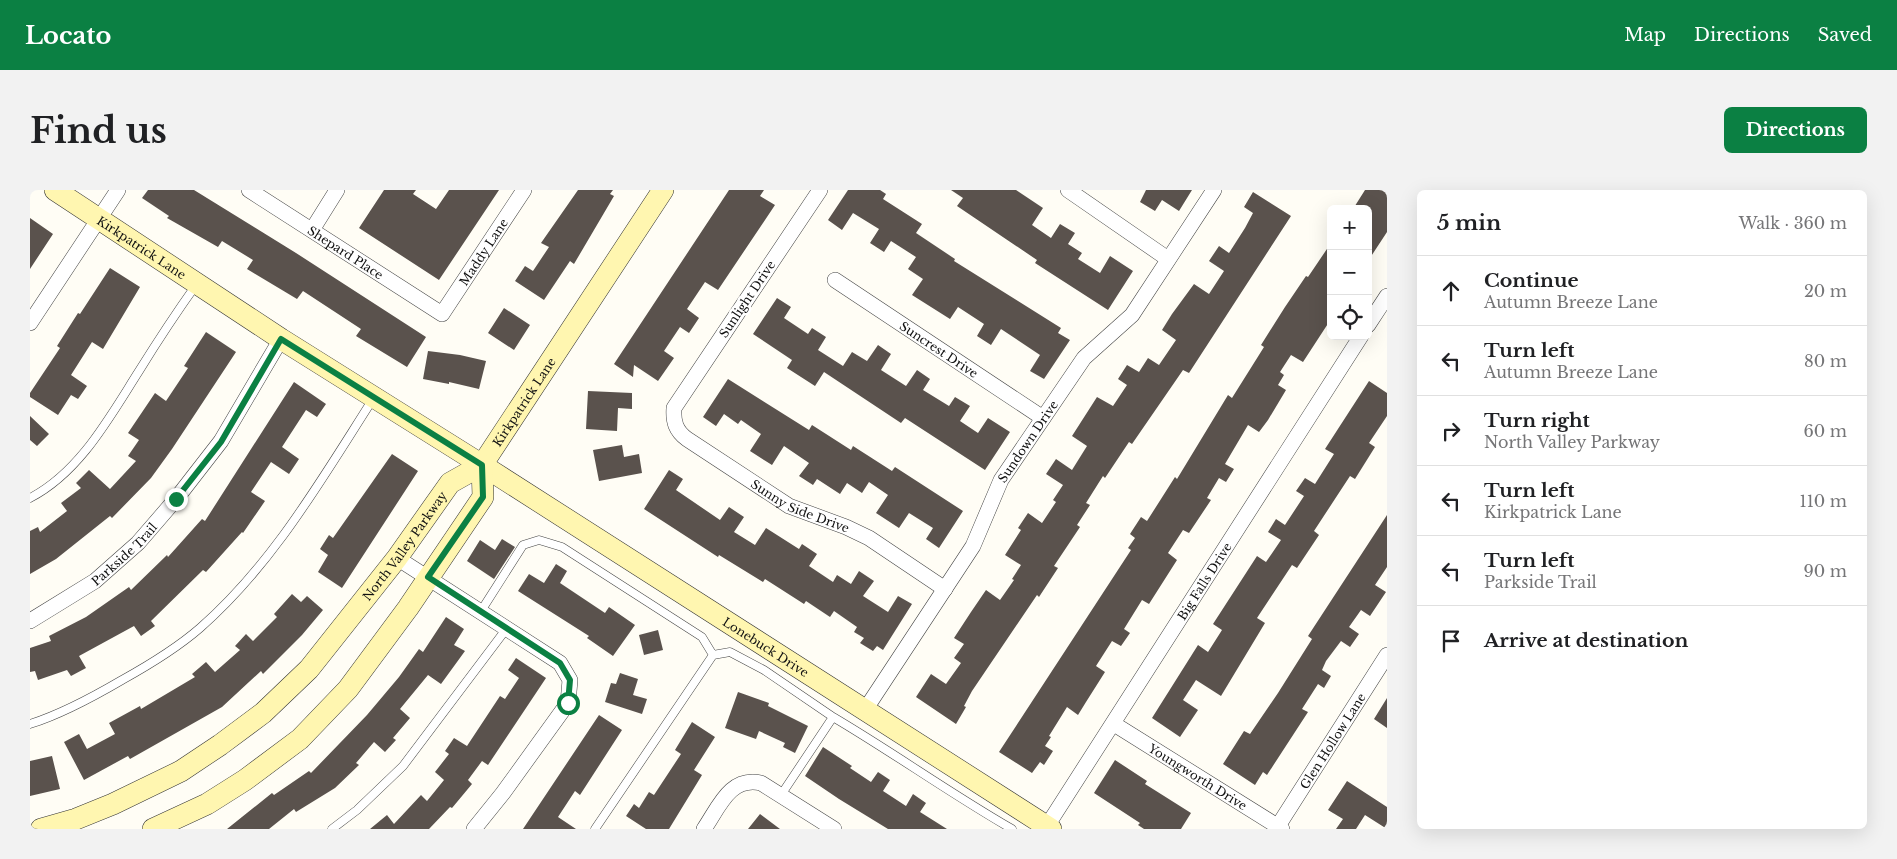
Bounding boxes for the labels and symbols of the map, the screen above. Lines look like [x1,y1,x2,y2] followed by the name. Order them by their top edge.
[95,213,189,282] street label: Kirkpatrick Lane
[456,215,511,288] street label: Maddy Lane
[305,222,387,282] street label: Shepard Place
[716,257,778,340] street label: Sunlight Drive
[897,318,981,381] street label: Suncrest Drive
[489,354,558,449] street label: Kirkpatrick Lane
[994,397,1061,485] street label: Sundown Drive
[748,476,852,535] street label: Sunny Side Drive
[165,488,188,511] route end
[359,488,450,603] street label: North Valley Parkway
[88,519,160,588] street label: Parkside Trail
[1174,539,1234,623] street label: Big Falls Drive
[720,614,812,680] street label: Lonebuck Drive
[1296,690,1368,792] street label: Glen Hollow Lane
[557,692,580,715] route start
[1145,740,1250,813] street label: Youngworth Drive

